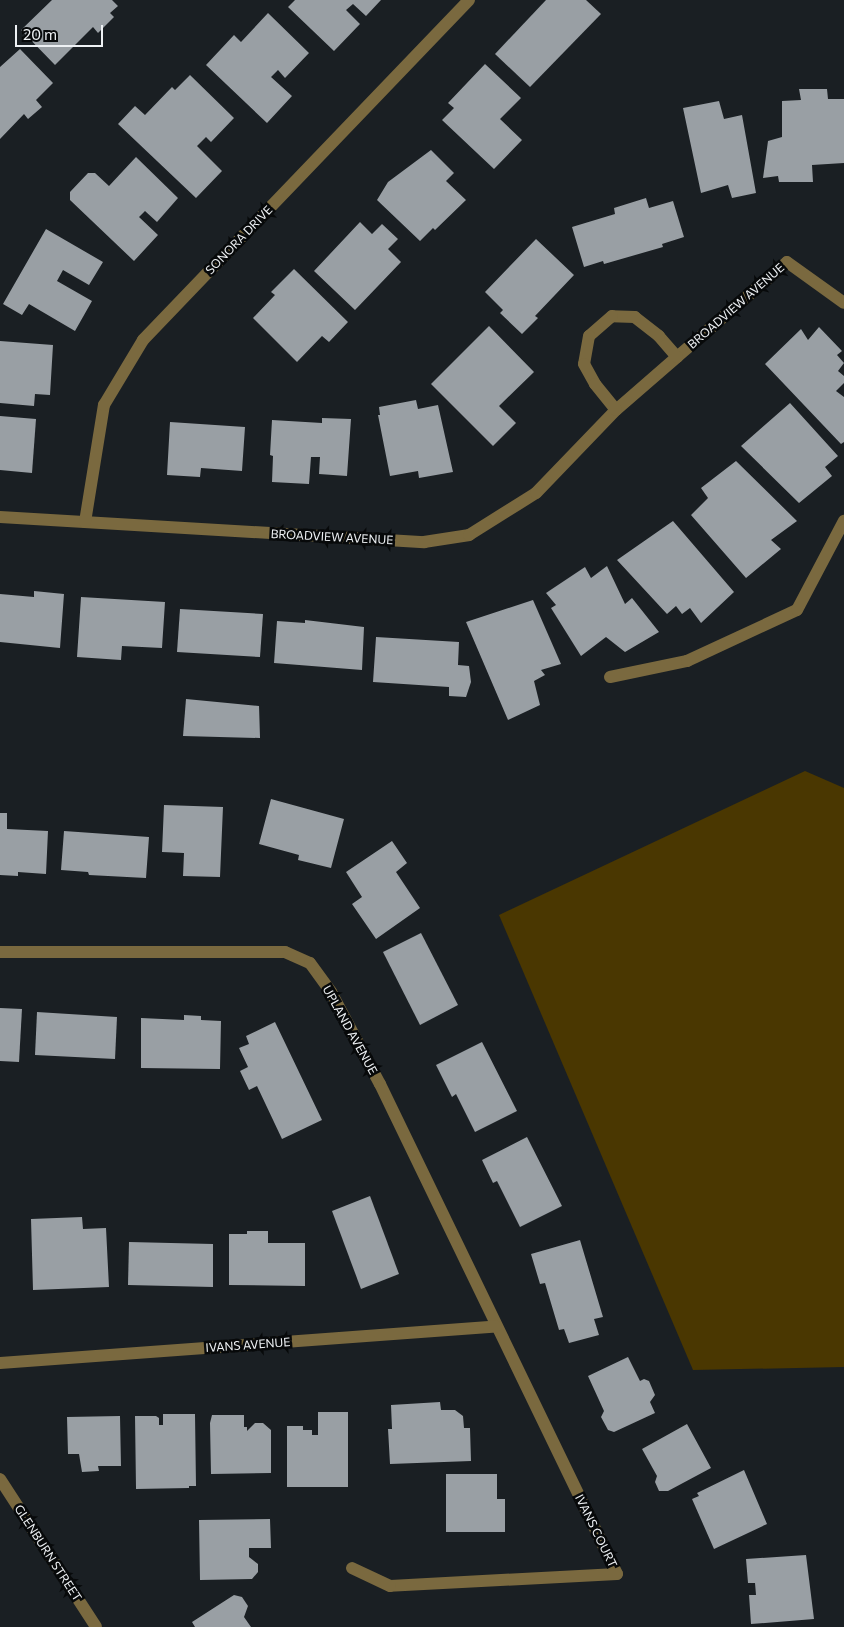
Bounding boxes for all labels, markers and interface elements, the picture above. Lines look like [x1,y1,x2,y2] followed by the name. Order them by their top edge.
[18,15,105,47] scale bar
[23,25,57,43] text: 20 m
[203,203,275,277] street label: SONORA DRIVE
[685,260,787,352] street label: BROADVIEW AVENUE
[270,527,394,547] street label: BROADVIEW AVENUE
[320,983,380,1077] street label: UPLAND AVENUE
[205,1335,291,1355] street label: IVANS AVENUE
[572,1492,620,1570] street label: IVANS COURT
[11,1502,85,1604] street label: GLENBURN STREET

